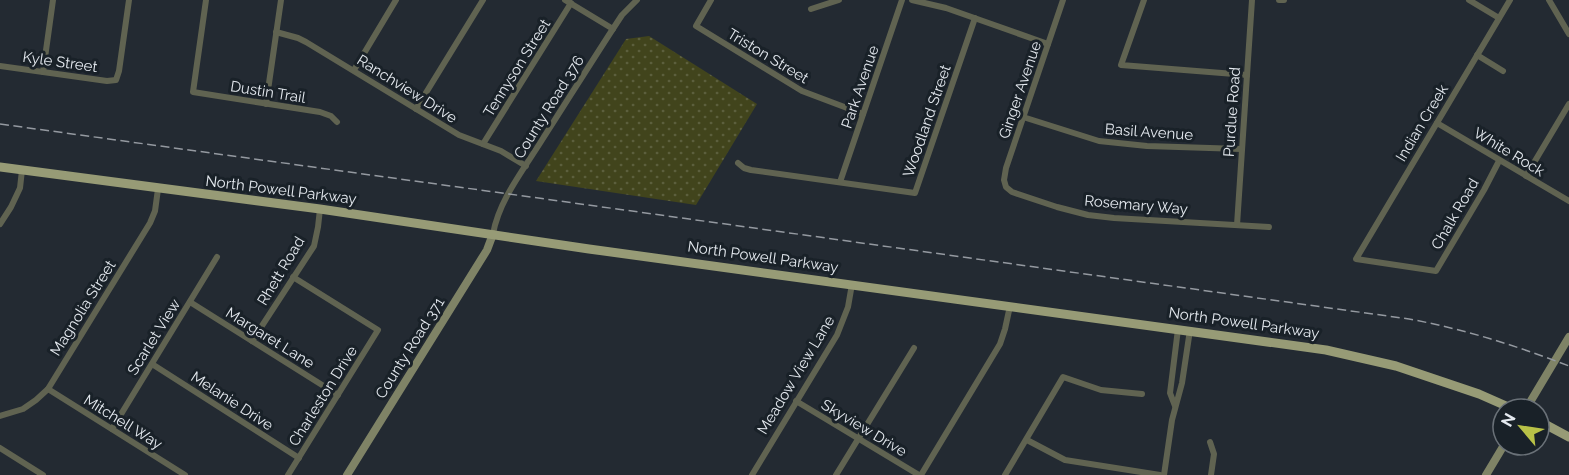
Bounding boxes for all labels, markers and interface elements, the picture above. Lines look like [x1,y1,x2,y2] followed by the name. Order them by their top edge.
[480,16,554,120] street label: Tennyson Street
[724,25,812,87] street label: Triston Street
[995,39,1045,141] street label: Ginger Avenue
[837,43,883,131] street label: Park Avenue
[21,48,99,76] street label: Kyle Street
[354,51,461,127] street label: Ranchview Drive
[510,52,588,162] street label: County Road 376
[899,62,955,180] street label: Woodland Street
[1220,66,1244,158] street label: Purdue Road
[229,77,308,107] street label: Dustin Trail
[1392,81,1452,165] street label: Indian Creek
[1104,120,1194,144] street label: Basil Avenue
[1470,124,1548,180] street label: White Rock
[204,172,358,208] street label: North Powell Parkway
[1427,175,1483,253] street label: Chalk Road
[1084,192,1188,218] street label: Rosemary Way
[253,233,309,309] street label: Rhett Road
[686,238,840,276] street label: North Powell Parkway
[46,257,120,359] street label: Magnolia Street
[372,294,449,402] street label: County Road 371
[124,296,184,378] street label: Scarlet View
[222,304,318,372] street label: Margaret Lane
[1167,304,1321,342] street label: North Powell Parkway
[753,312,839,438] street label: Meadow View Lane
[285,342,361,449] street label: Charleston Drive
[187,368,277,434] street label: Melanie Drive
[80,391,166,453] street label: Mitchell Way
[818,395,910,461] street label: Skyview Drive
[1491,397,1551,457] north arrow
[1497,410,1520,430] text: N

